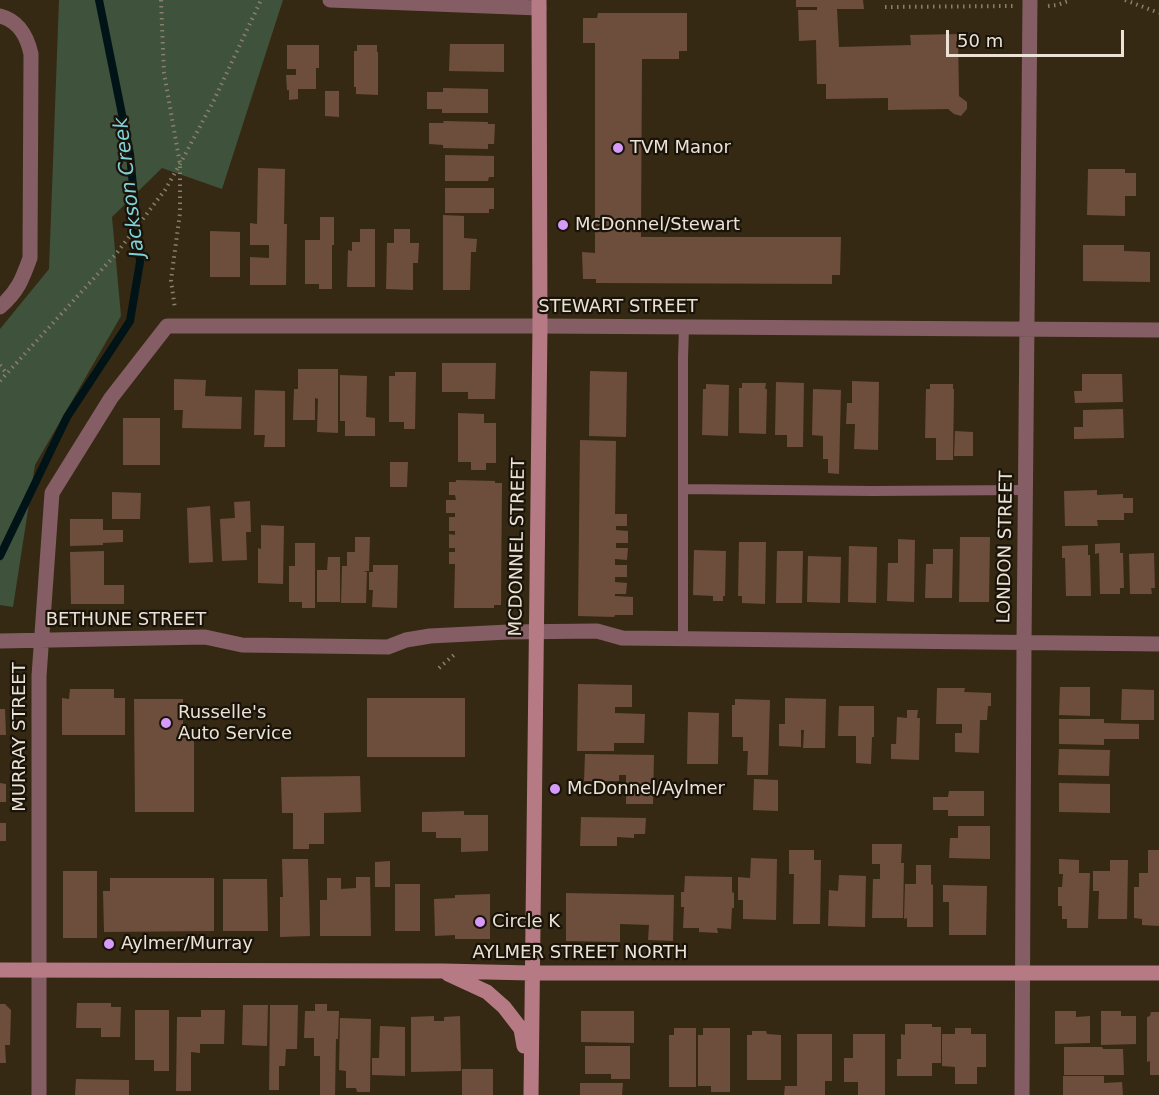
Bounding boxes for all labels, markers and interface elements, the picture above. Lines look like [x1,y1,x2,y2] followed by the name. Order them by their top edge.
[949,18,1128,56] scale bar
[957,30,1003,51] text: 50 m
[110,116,150,258] water label: Jackson Creek
[630,137,731,159] place label: TVM Manor
[611,141,625,155] marker: TVM Manor
[575,214,740,236] place label: McDonnel/Stewart
[556,218,570,232] marker: McDonnel/Stewart
[538,296,698,318] street label: STEWART STREET
[506,457,530,637] street label: MCDONNEL STREET
[994,470,1018,624] street label: LONDON STREET
[46,609,206,631] street label: BETHUNE STREET
[9,662,31,812] street label: MURRAY STREET
[178,702,292,744] place label: Russelle's Auto Service
[159,716,173,730] marker: Russelle's Auto Service
[567,778,725,800] place label: McDonnel/Aylmer
[548,782,562,796] marker: McDonnel/Aylmer
[492,911,560,933] place label: Circle K
[473,915,487,929] marker: Circle K
[121,933,253,955] place label: Aylmer/Murray
[102,937,116,951] marker: Aylmer/Murray
[473,942,687,964] street label: AYLMER STREET NORTH

